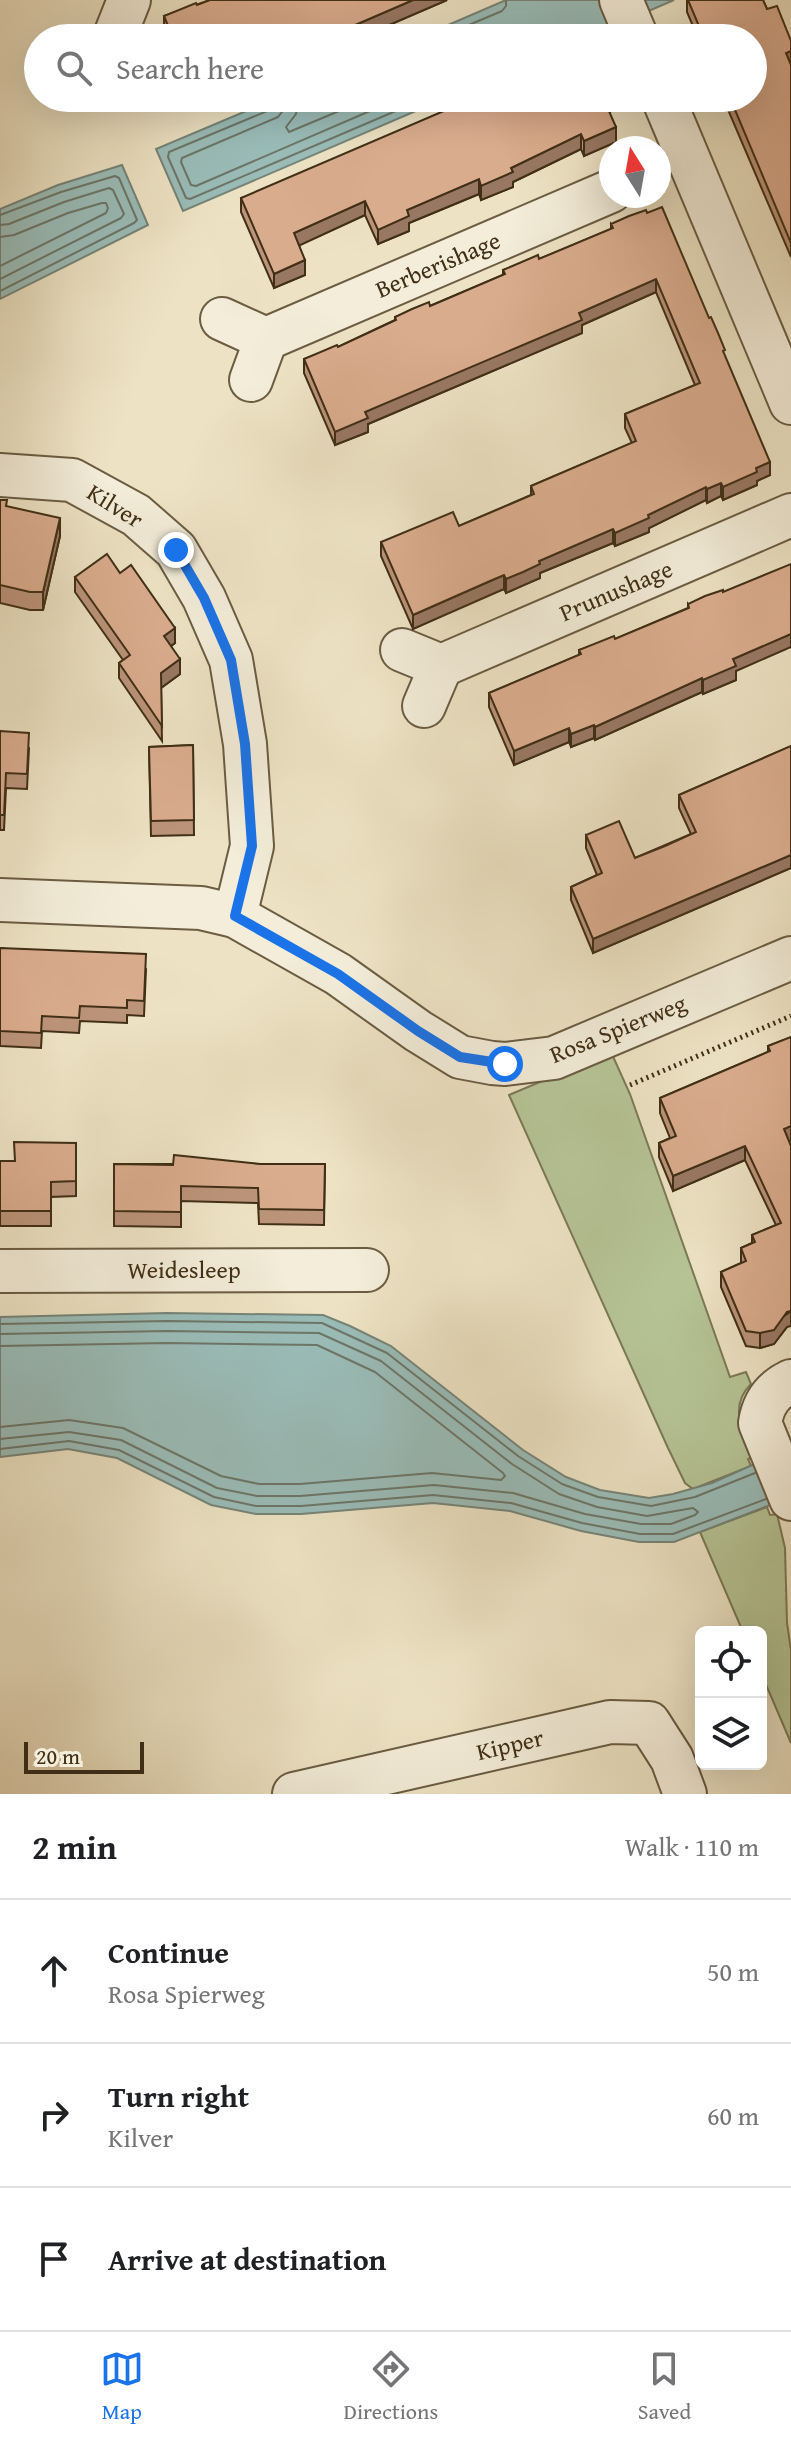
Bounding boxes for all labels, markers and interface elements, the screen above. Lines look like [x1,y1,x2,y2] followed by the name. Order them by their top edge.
[24,24,767,112] search box
[52,46,96,90] icon: search
[116,46,264,90] text: Search here
[599,136,671,208] north arrow
[370,223,506,307] street label: Berberishage
[80,475,150,536] street label: Kilver
[158,532,194,568] route end
[554,551,678,630] street label: Prunushage
[544,985,691,1072] street label: Rosa Spierweg
[487,1046,523,1082] route start
[127,1252,241,1287] street label: Weidesleep
[695,1626,767,1770] map controls
[695,1626,767,1698] button: locate
[695,1698,767,1770] button: layers
[473,1720,547,1769] street label: Kipper
[24,1738,144,1774] scale bar
[36,1740,80,1772] text: 20 m
[32,1822,117,1871] text: 2 min
[625,1827,759,1866] text: Walk · 110 m
[108,1930,229,1974] text: Continue
[32,1949,76,1993] icon: ahead
[707,1952,759,1991] text: 50 m
[108,1974,265,2013] text: Rosa Spierweg
[108,2074,249,2118] text: Turn right
[32,2093,76,2137] icon: right
[707,2096,759,2135] text: 60 m
[108,2118,173,2157] text: Kilver
[32,2237,76,2281] icon: arrive
[108,2237,386,2281] text: Arrive at destination
[100,2347,144,2427] tab: Map
[344,2347,438,2427] tab: Directions
[638,2347,691,2427] tab: Saved

